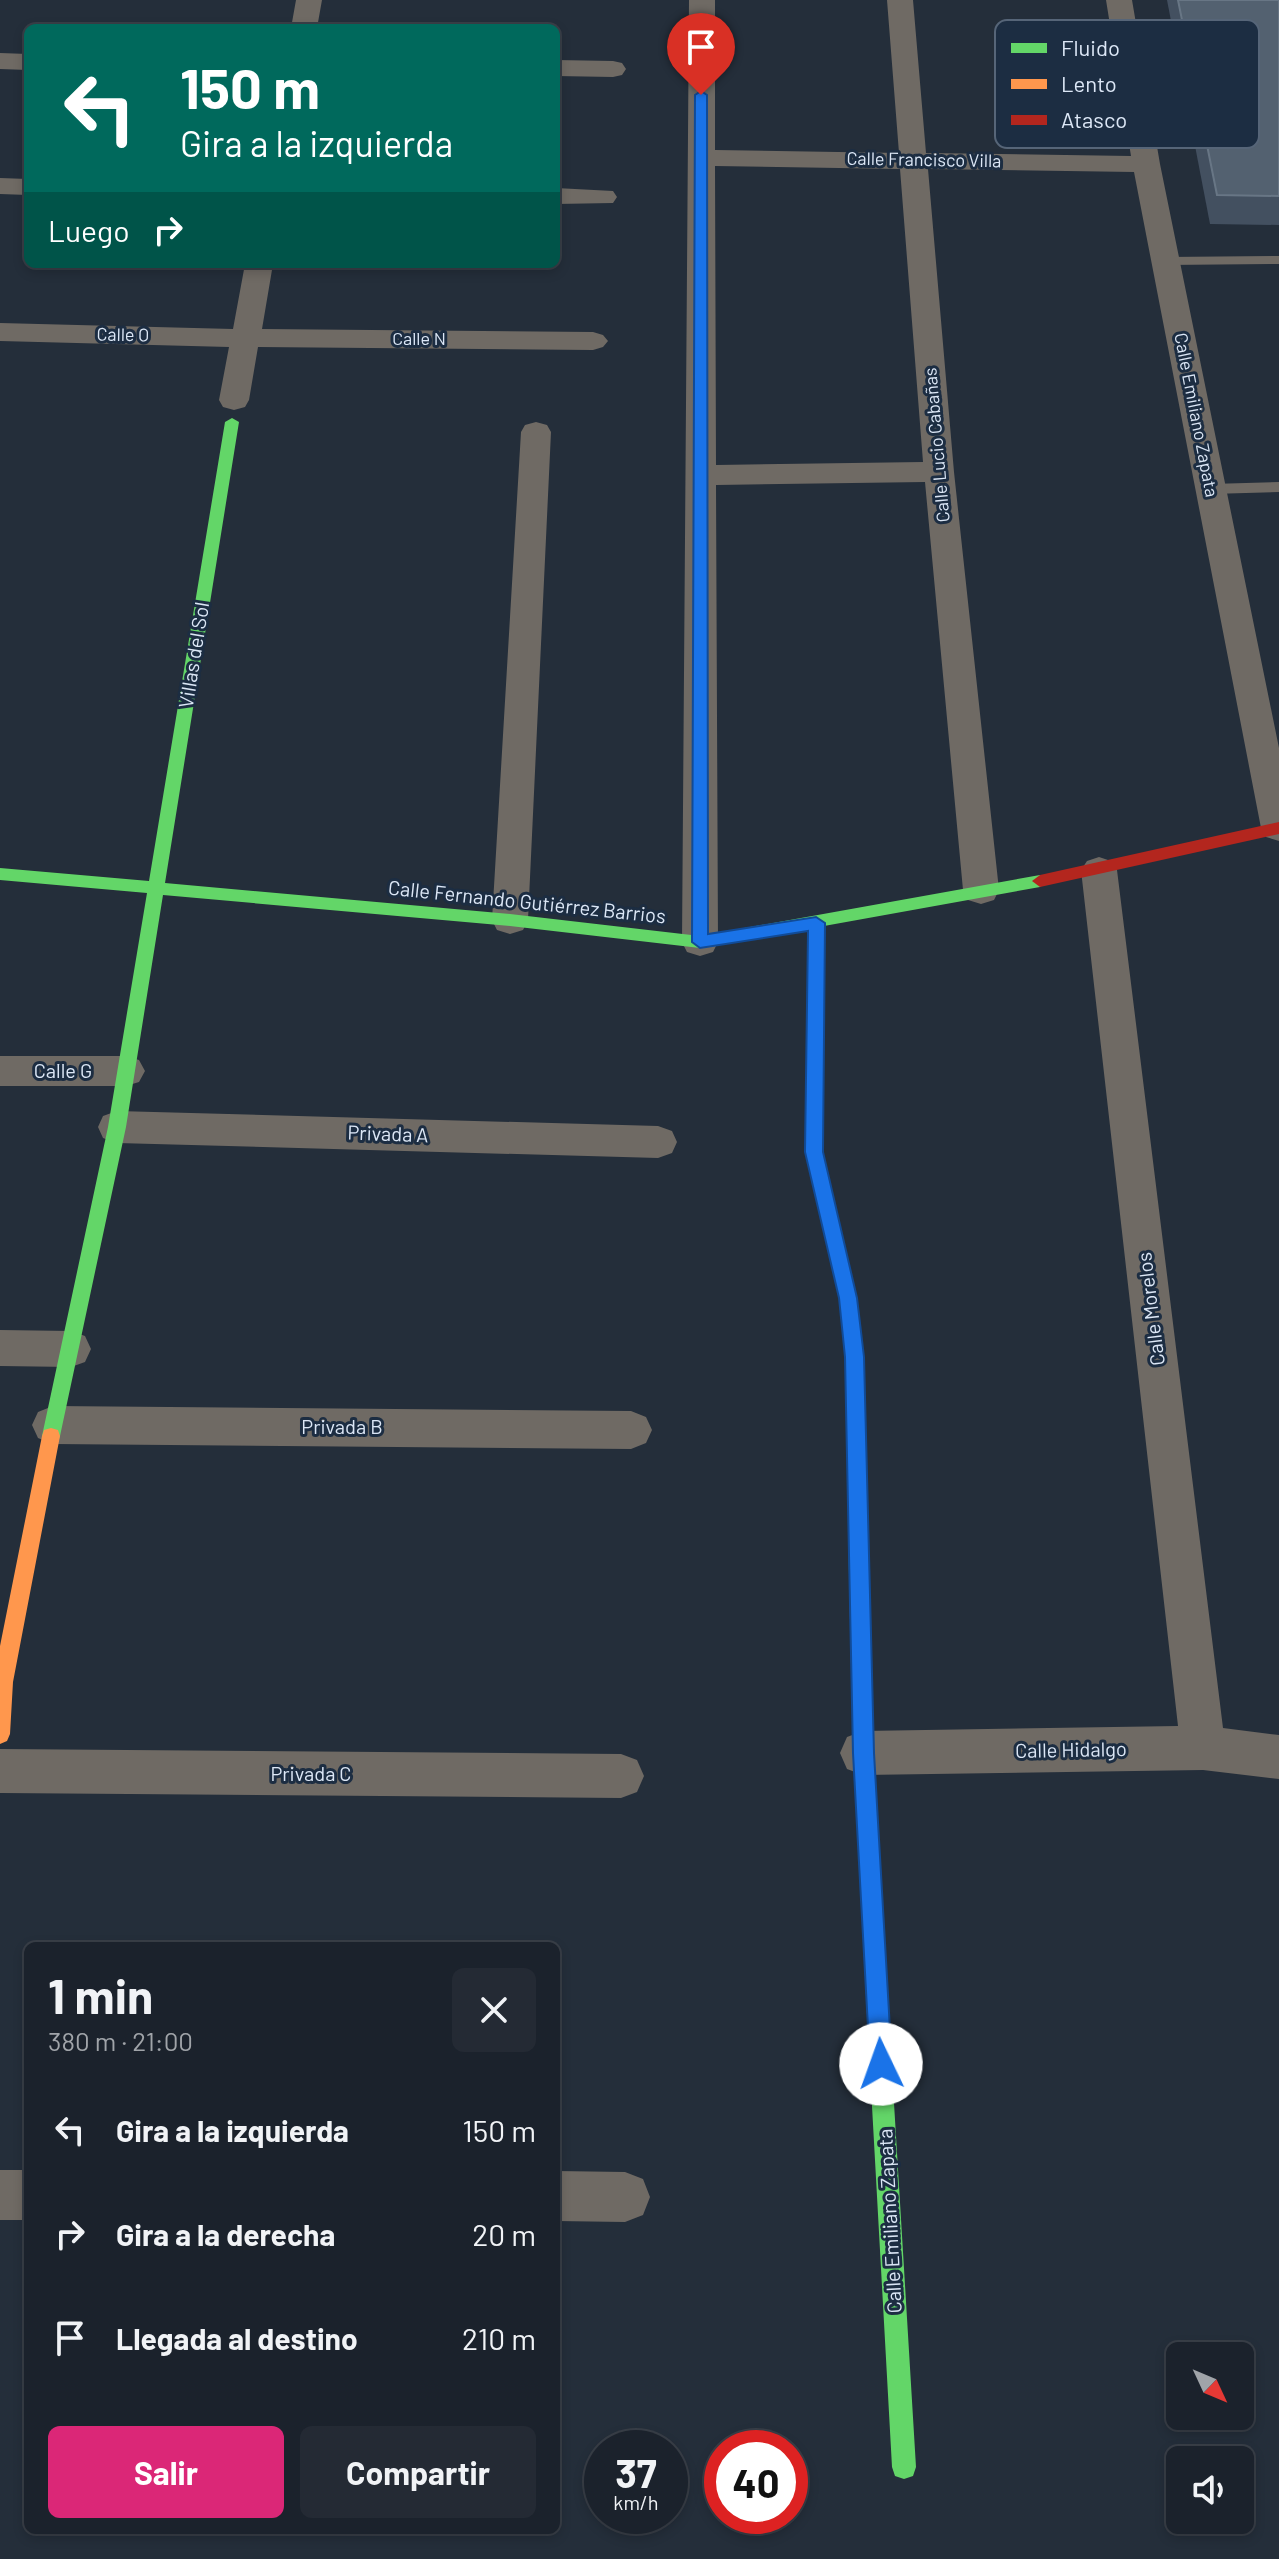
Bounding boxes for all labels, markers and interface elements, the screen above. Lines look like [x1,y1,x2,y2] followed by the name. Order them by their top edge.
[667,13,735,95] pin
[995,20,1259,148] legend
[679,25,723,69] icon: arrive
[1061,34,1120,60] text: Fluido
[180,53,320,120] text: 150 m
[48,56,152,160] icon: left
[1061,70,1117,96] text: Lento
[1061,106,1127,132] text: Atasco
[180,121,453,164] text: Gira a la izquierda
[846,147,1002,171] street label: Calle Francisco Villa
[146,208,190,252] icon: right
[48,212,130,248] text: Luego
[96,323,150,345] street label: Calle O
[392,327,446,349] street label: Calle N
[1170,331,1224,499] street label: Calle Emiliano Zapata
[918,367,954,523] street label: Calle Lucio Cabañas
[173,600,213,710] street label: Villas del Sol
[387,874,667,928] street label: Calle Fernando Gutiérrez Barrios
[34,1058,92,1082] street label: Calle G
[347,1120,429,1146] street label: Privada A
[1131,1251,1169,1367] street label: Calle Morelos
[301,1414,383,1438] street label: Privada B
[1015,1736,1127,1762] street label: Calle Hidalgo
[271,1761,352,1785] street label: Privada C
[48,1966,153,2024] text: 1 min
[452,1968,536,2052] button: close
[839,2022,923,2106] position arrow
[48,2025,193,2056] text: 380 m · 21:00
[48,2108,92,2152] icon: left
[116,2112,349,2148] text: Gira a la izquierda
[462,2112,536,2148] text: 150 m
[872,2128,906,2314] street label: Calle Emiliano Zapata
[48,2212,92,2256] icon: right
[116,2216,335,2252] text: Gira a la derecha
[472,2216,536,2252] text: 20 m
[48,2316,92,2360] icon: arrive
[116,2320,358,2356] text: Llegada al destino
[462,2320,536,2356] text: 210 m
[1166,2342,1254,2430] north arrow
[1166,2342,1254,2534] map controls
[48,2426,284,2518] button: Salir
[300,2426,536,2518] button: Compartir
[704,2430,808,2534] speed limit sign: 40
[1166,2446,1254,2534] button: sound
[615,2448,657,2496] text: 37
[613,2490,659,2514] text: km/h

